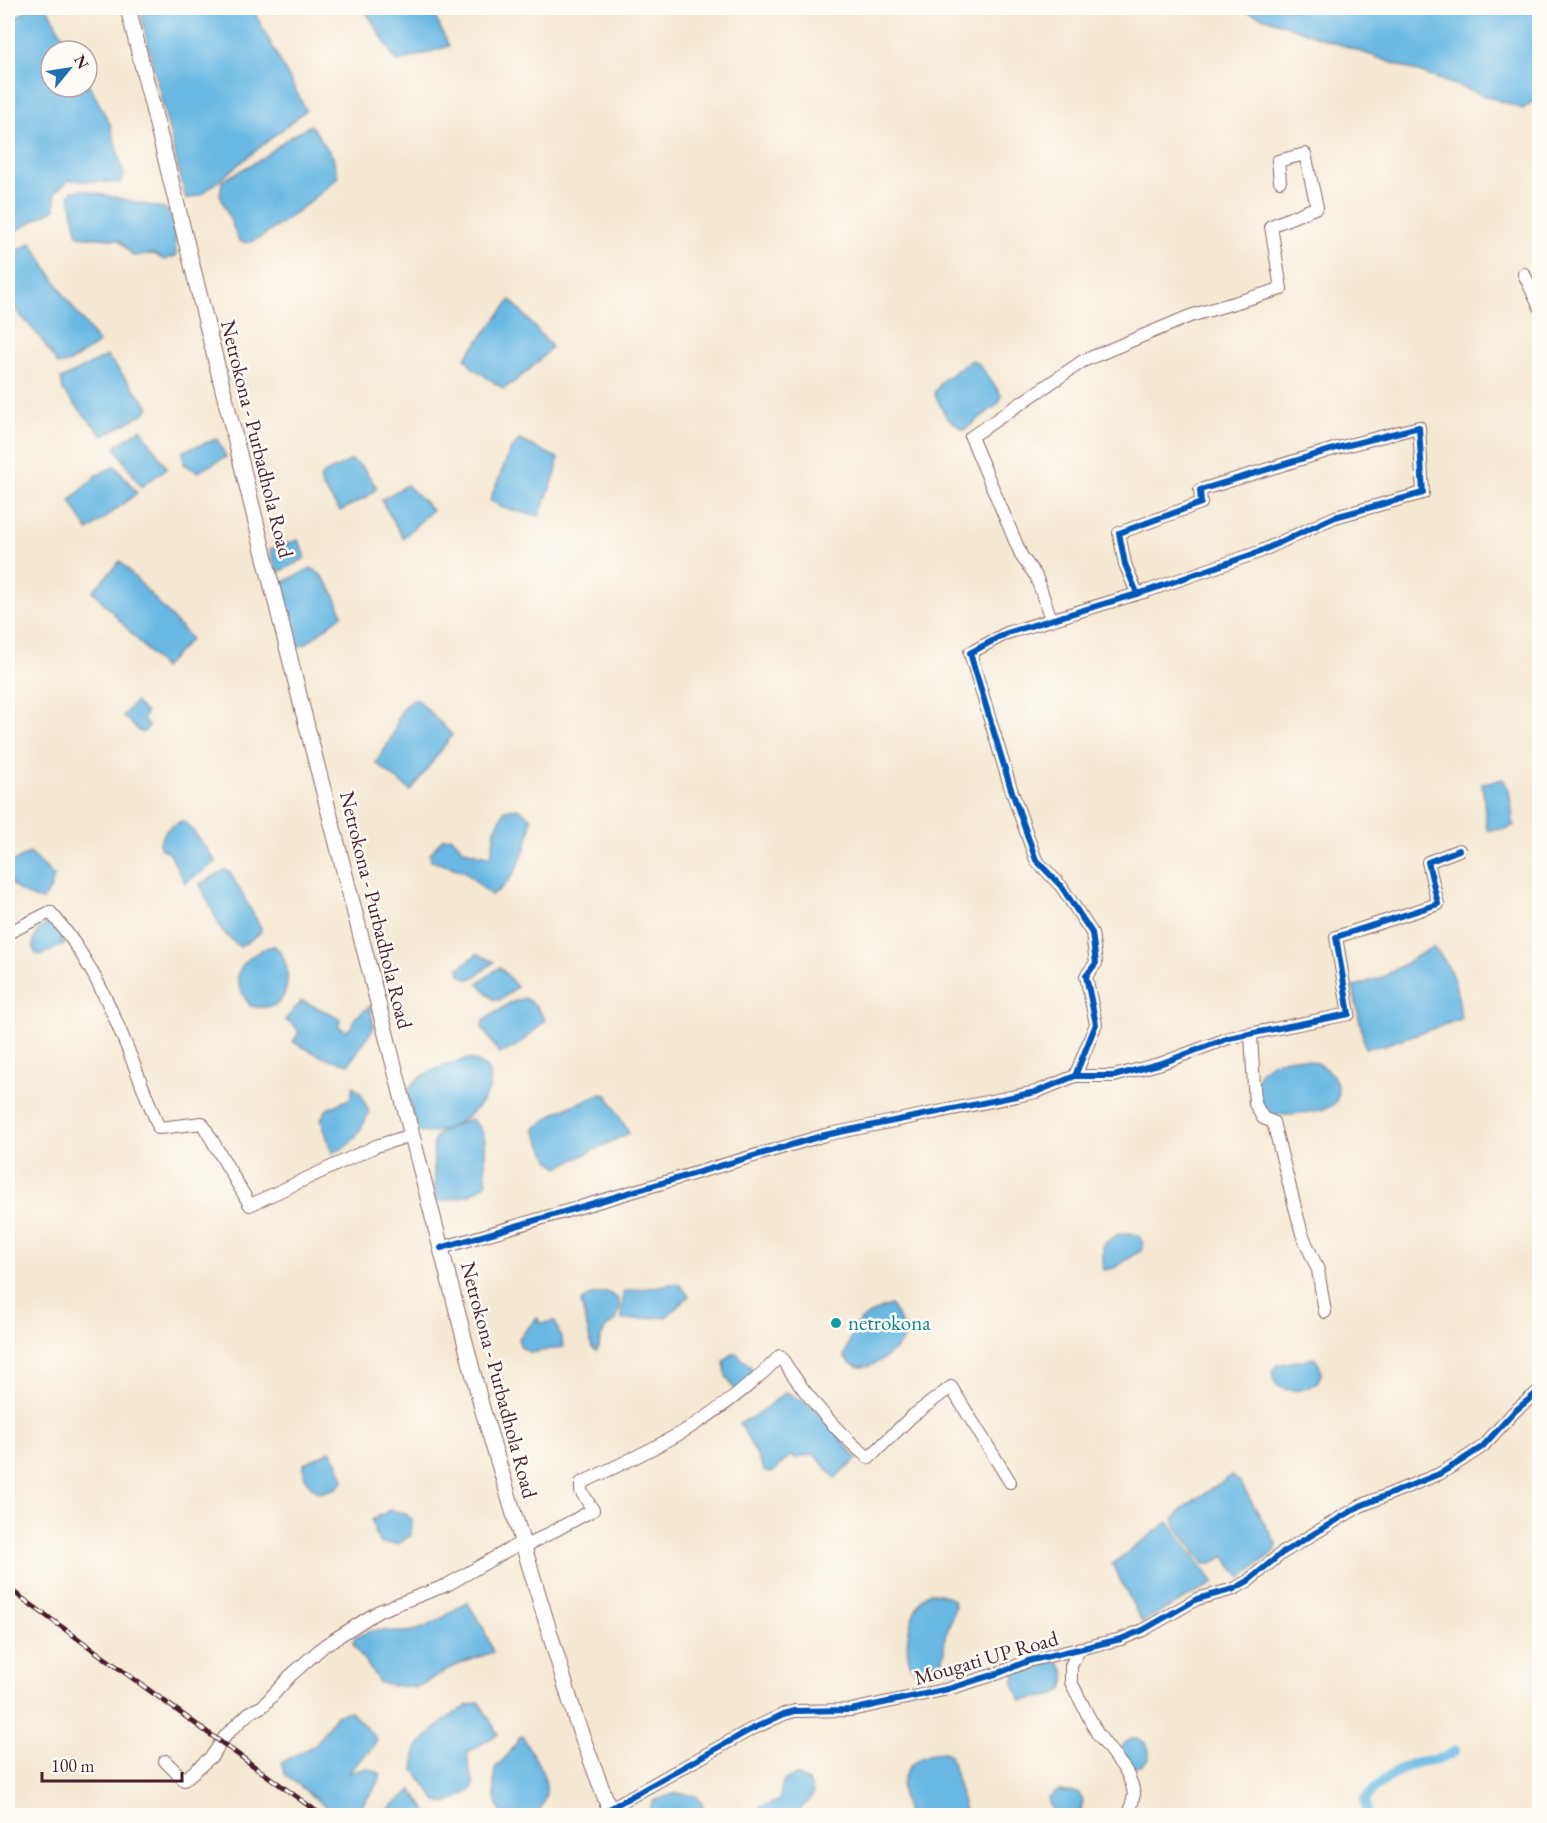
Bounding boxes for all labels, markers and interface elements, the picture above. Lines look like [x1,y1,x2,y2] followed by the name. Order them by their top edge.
[39,39,99,99] north arrow
[69,51,94,73] text: N
[215,317,300,561] street label: Netrokona - Purbadhola Road
[334,788,419,1032] street label: Netrokona - Purbadhola Road
[455,1259,544,1502] street label: Netrokona - Purbadhola Road
[848,1309,931,1336] place label: netrokona
[829,1316,843,1330] marker: netrokona
[911,1624,1061,1691] street label: Mougati UP Road
[42,1745,182,1783] scale bar
[51,1754,95,1777] text: 100 m

